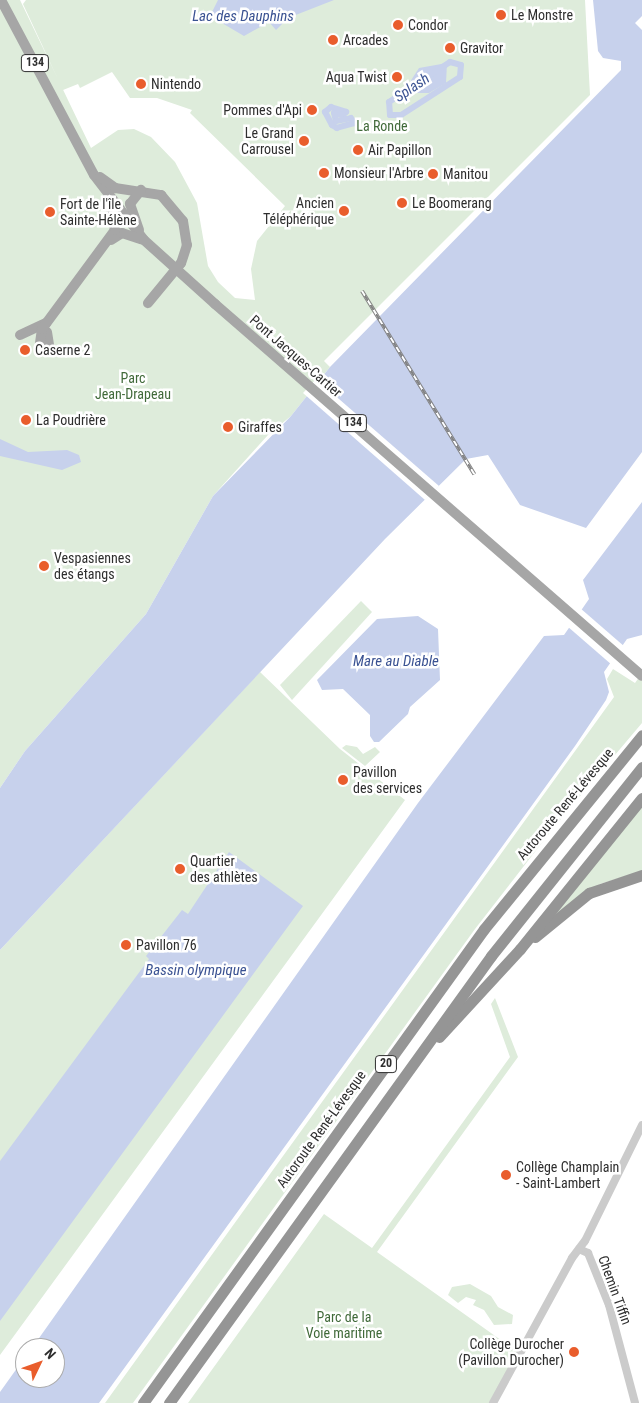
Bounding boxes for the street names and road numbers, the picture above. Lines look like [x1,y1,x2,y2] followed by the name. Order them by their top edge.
[20,54,50,72] road number: 134
[247,311,345,401] street label: Pont Jacques-Cartier
[338,413,368,432] road number: 134
[513,745,617,863] street label: Autoroute René-Lévesque
[375,1054,397,1074] road number: 20
[273,1067,369,1191] street label: Autoroute René-Lévesque
[595,1253,635,1327] street label: Chemin Tiffin

